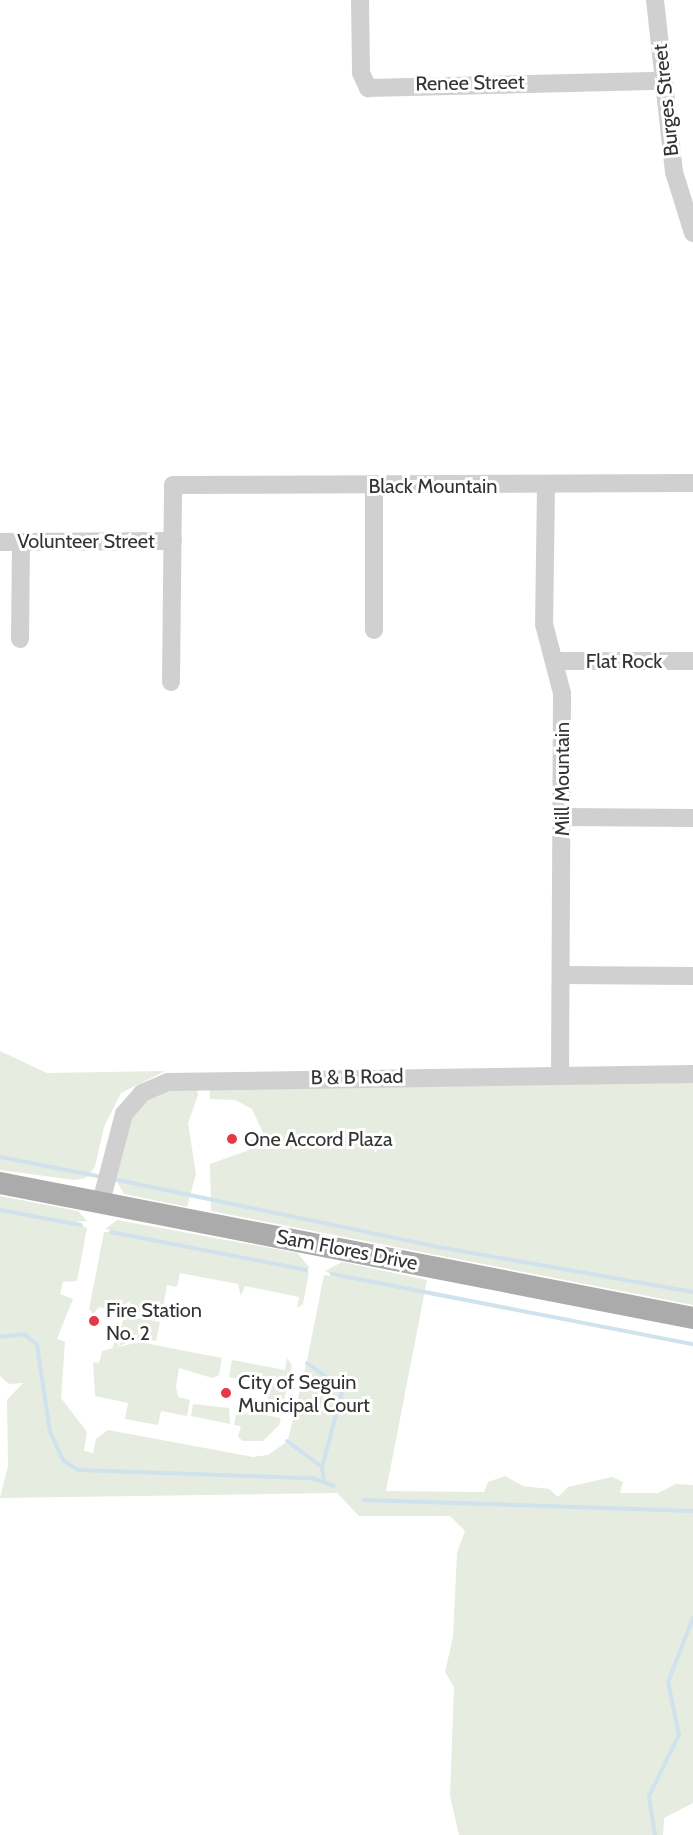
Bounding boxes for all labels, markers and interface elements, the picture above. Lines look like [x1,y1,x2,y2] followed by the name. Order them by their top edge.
[648,43,684,157] street label: Burges Street
[415,70,525,96] street label: Renee Street
[369,474,497,498] street label: Black Mountain
[17,529,155,553] street label: Volunteer Street
[586,649,662,673] street label: Flat Rock
[550,722,574,836] street label: Mill Mountain
[310,1064,404,1090] street label: B & B Road
[244,1127,392,1151] place label: One Accord Plaza
[225,1132,239,1146] marker: One Accord Plaza
[274,1225,420,1275] street label: Sam Flores Drive
[106,1298,202,1345] place label: Fire Station No. 2
[87,1314,101,1328] marker: Fire Station No. 2
[238,1370,370,1417] place label: City of Seguin Municipal Court
[219,1386,233,1400] marker: City of Seguin Municipal Court

